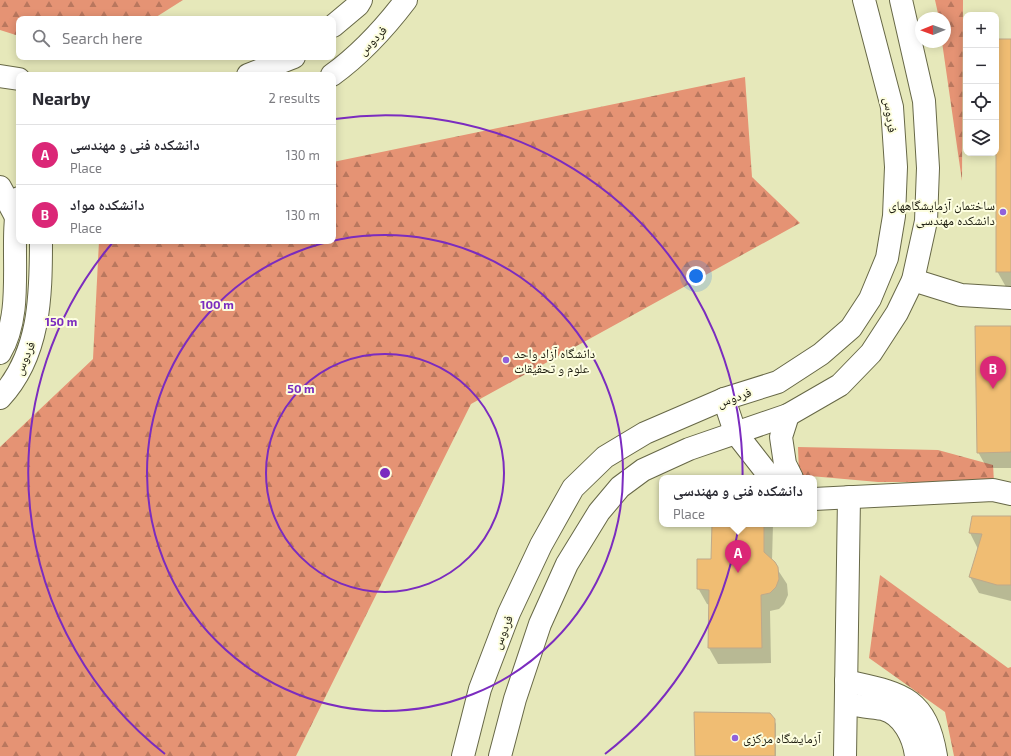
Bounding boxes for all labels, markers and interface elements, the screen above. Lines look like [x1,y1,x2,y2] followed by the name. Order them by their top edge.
[915,12,951,48] north arrow
[963,12,999,156] map controls
[963,12,999,48] button: +
[16,16,336,60] search box
[354,22,391,59] street label: فردوس
[30,27,52,49] icon: search
[62,29,143,47] text: Search here
[963,48,999,84] button: −
[963,84,999,120] button: locate
[32,88,90,108] text: Nearby
[268,90,320,106] text: 2 results
[880,96,901,134] street label: فردوس
[963,120,999,156] button: layers
[70,135,200,153] text: دانشکده فنی و مهندسی
[41,147,49,163] text: A
[285,147,320,163] text: 130 m
[70,160,102,176] text: Place
[70,195,144,213] text: دانشکده مواد
[888,197,995,229] place label: ساختمان آزمایشگاههای دانشکده مهندسی
[41,207,49,223] text: B
[285,207,320,223] text: 130 m
[998,207,1008,217] marker: ساختمان آزمایشگاههای دانشکده مهندسی
[70,220,102,236] text: Place
[686,266,706,286] your location
[200,297,234,311] text: 100 m
[45,314,77,328] text: 150 m
[10,339,39,378] street label: فردوس
[514,345,595,377] place label: دانشگاه آزاد واحد علوم و تحقیقات
[501,355,511,365] marker: دانشگاه آزاد واحد علوم و تحقیقات
[980,356,1006,389] pin: B
[287,381,315,395] text: 50 m
[715,383,754,412] street label: فردوس
[378,466,392,480] centre of rings
[659,475,817,527] popup
[673,481,803,499] text: دانشکده فنی و مهندسی
[673,506,705,522] text: Place
[725,540,751,573] pin: A
[488,613,517,652] street label: فردوس
[743,730,821,747] place label: آزمایشگاه مرکزی
[730,733,740,743] marker: آزمایشگاه مرکزی

